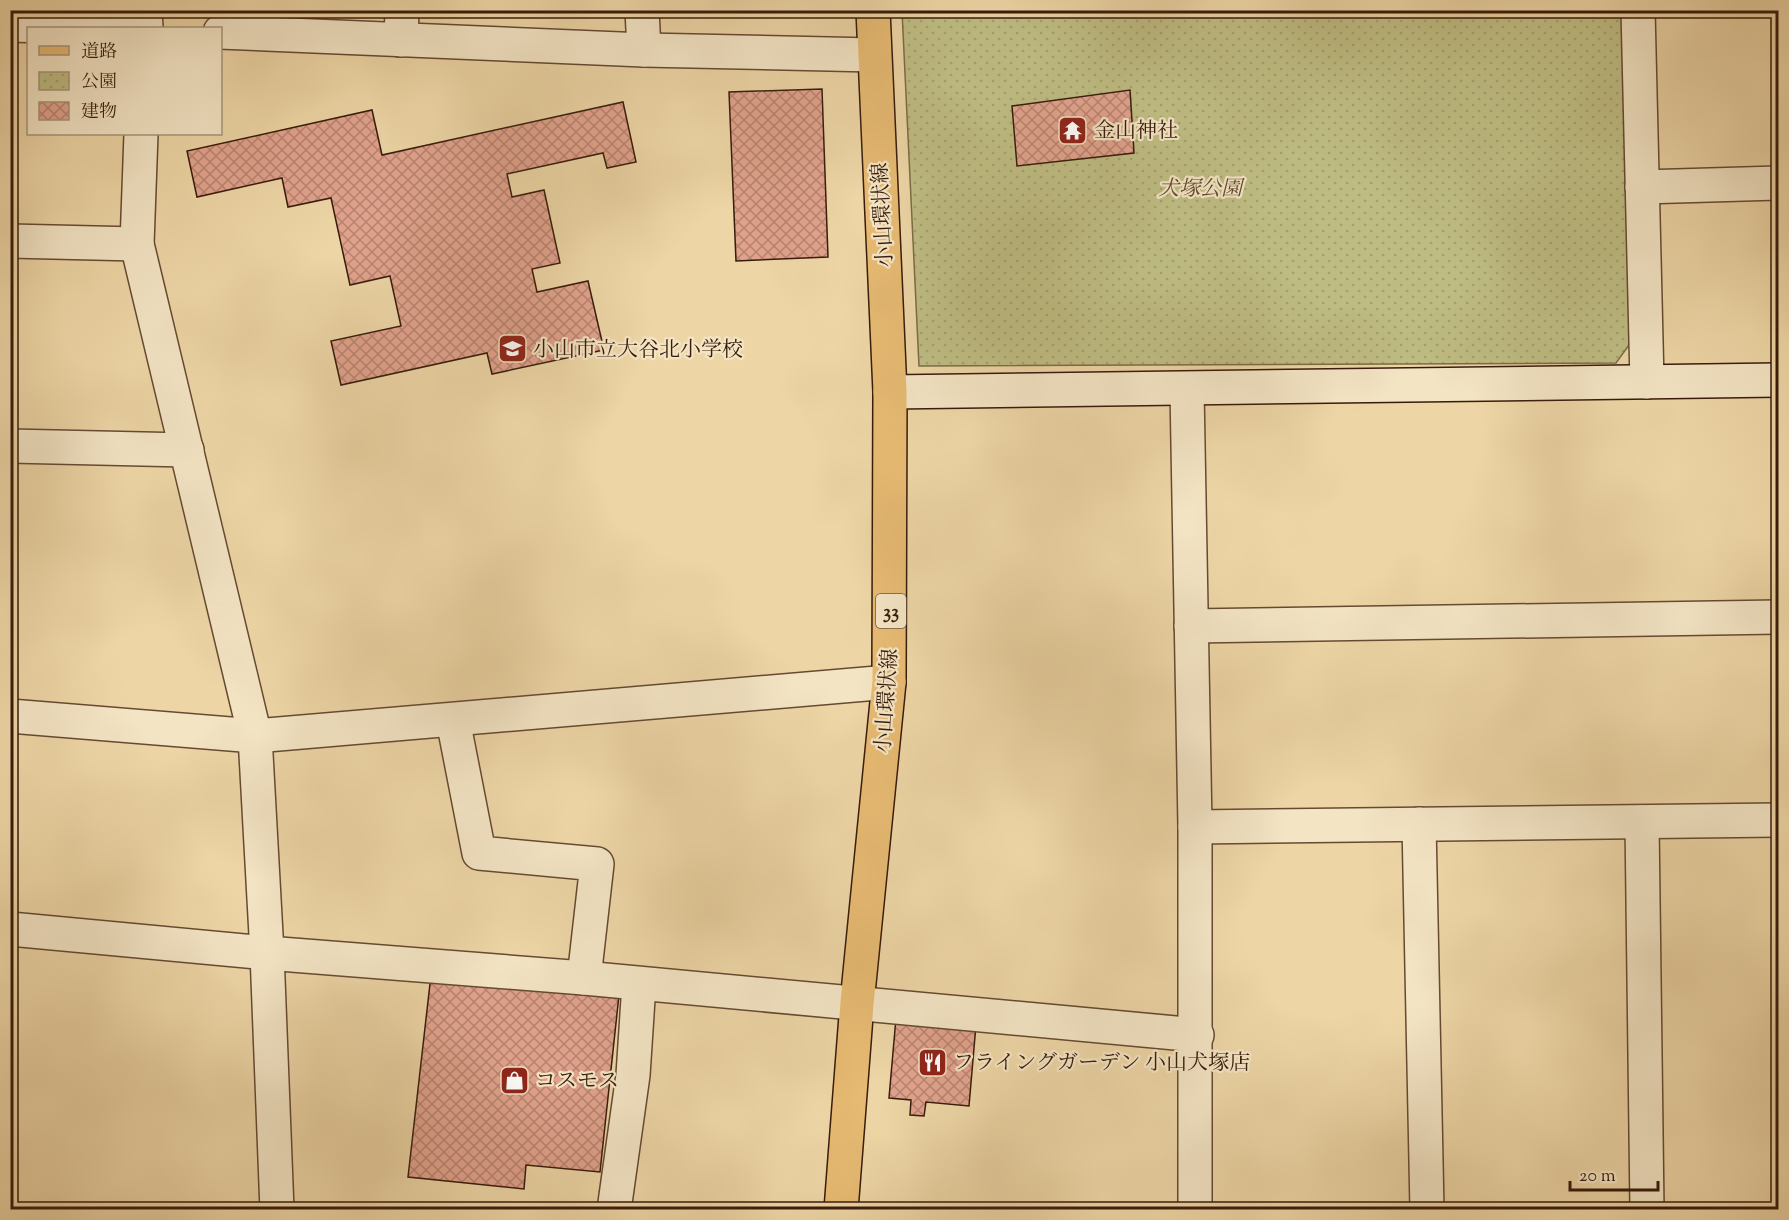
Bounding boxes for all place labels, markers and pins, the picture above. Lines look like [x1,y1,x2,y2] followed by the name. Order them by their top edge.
[1057,114,1089,146] temple icon: 金山神社
[1094,117,1178,147] place label: 金山神社
[496,333,528,365] school or university icon: 小山市立大谷北小学校
[533,336,743,366] place label: 小山市立大谷北小学校
[916,1046,948,1078] restaurant icon: フライングガーデン 小山犬塚店
[953,1049,1250,1079] place label: フライングガーデン 小山犬塚店
[498,1064,530,1096] shop icon: コスモス
[535,1067,619,1097] place label: コスモス

